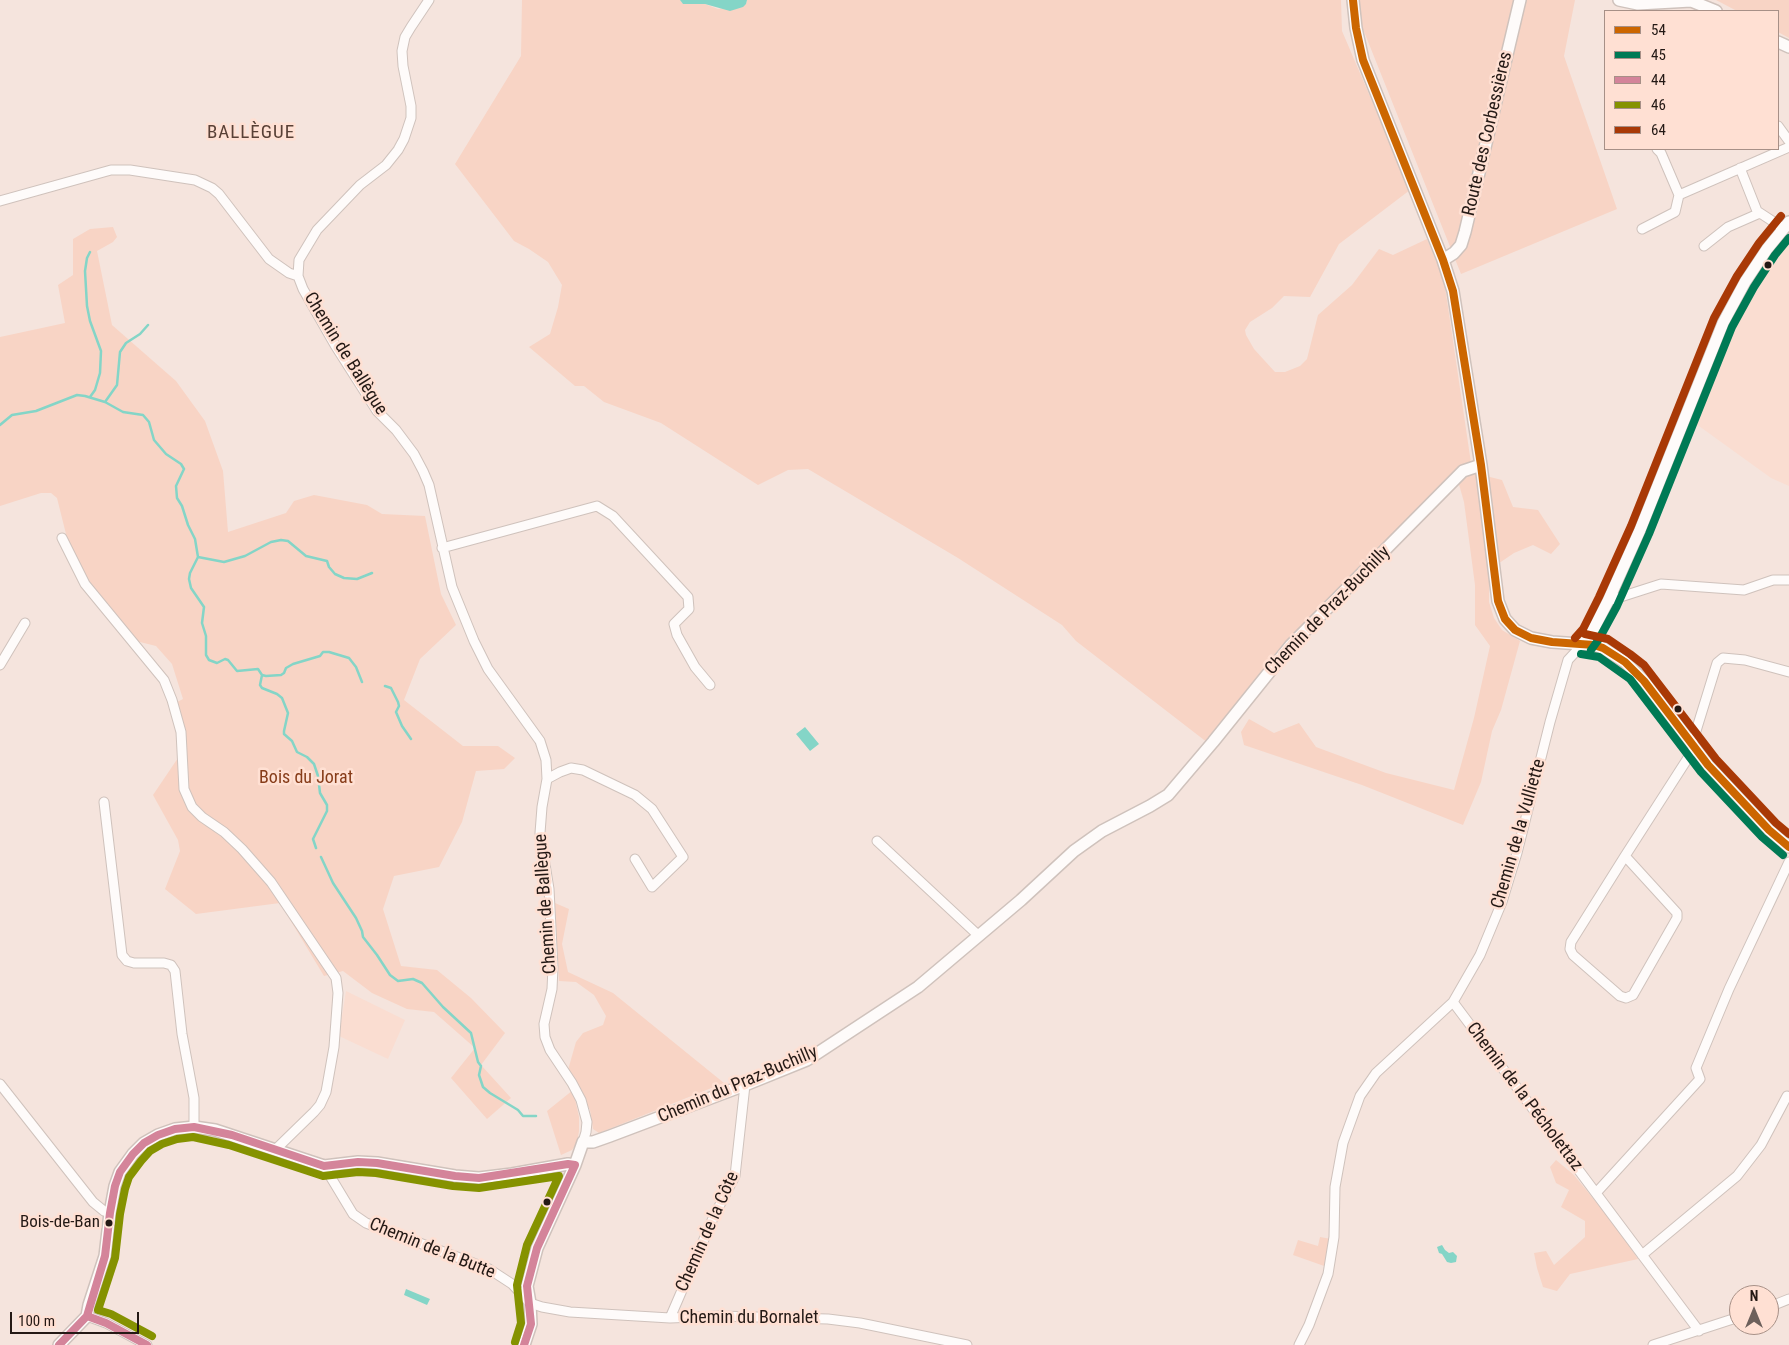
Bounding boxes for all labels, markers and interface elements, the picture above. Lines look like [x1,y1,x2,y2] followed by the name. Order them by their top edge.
[1604,10,1779,150] legend
[1651,21,1666,39] text: 54
[1651,46,1666,64] text: 45
[1459,50,1517,218] street label: Route des Corbessières
[1651,71,1666,89] text: 44
[1651,96,1666,114] text: 46
[1651,121,1666,139] text: 64
[206,122,296,144] district label: BALLÈGUE
[1763,260,1773,270] unlabelled marker
[299,289,391,419] street label: Chemin de Ballègue
[1261,542,1395,680] street label: Chemin de Praz-Buchilly
[1673,704,1683,714] unlabelled marker
[1487,757,1551,911] street label: Chemin de la Vulliette
[259,767,353,789] park label: Bois du Jorat
[530,833,562,975] street label: Chemin de Ballègue
[1461,1018,1587,1176] street label: Chemin de la Pécholettaz
[655,1042,821,1128] street label: Chemin du Praz-Buchilly
[672,1169,744,1295] street label: Chemin de la Côte
[542,1197,552,1207] unlabelled marker
[20,1213,100,1233] place label: Bois-de-Ban
[366,1214,498,1284] street label: Chemin de la Butte
[104,1218,114,1228] marker: Bois-de-Ban
[1729,1285,1779,1335] north arrow
[1750,1288,1758,1304] text: N
[12,1302,141,1334] scale bar
[679,1307,819,1329] street label: Chemin du Bornalet
[18,1312,55,1330] text: 100 m

